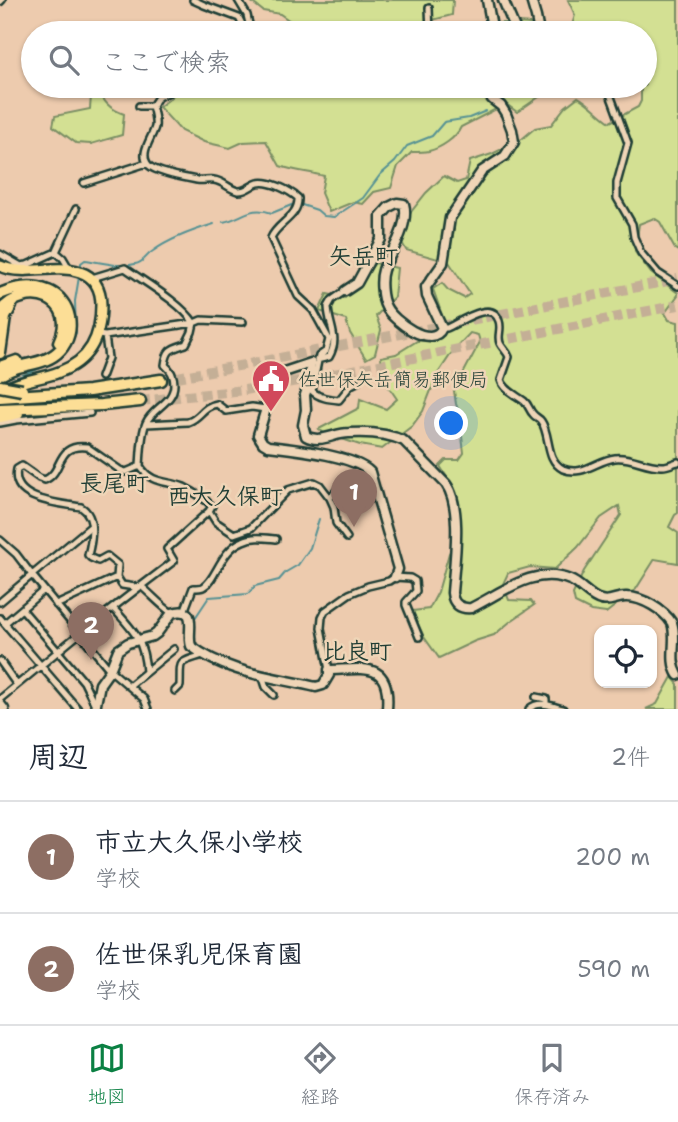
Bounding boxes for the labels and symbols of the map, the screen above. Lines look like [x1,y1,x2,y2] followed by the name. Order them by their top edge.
[329,241,398,271] district label: 矢岳町
[250,358,292,413] public building icon: 佐世保矢岳簡易郵便局
[298,367,488,392] place label: 佐世保矢岳簡易郵便局
[434,406,468,440] your location
[80,468,149,498] district label: 長尾町
[331,469,377,527] pin: 1
[168,481,283,511] district label: 西大久保町
[68,602,114,660] pin: 2
[323,636,392,666] district label: 比良町

